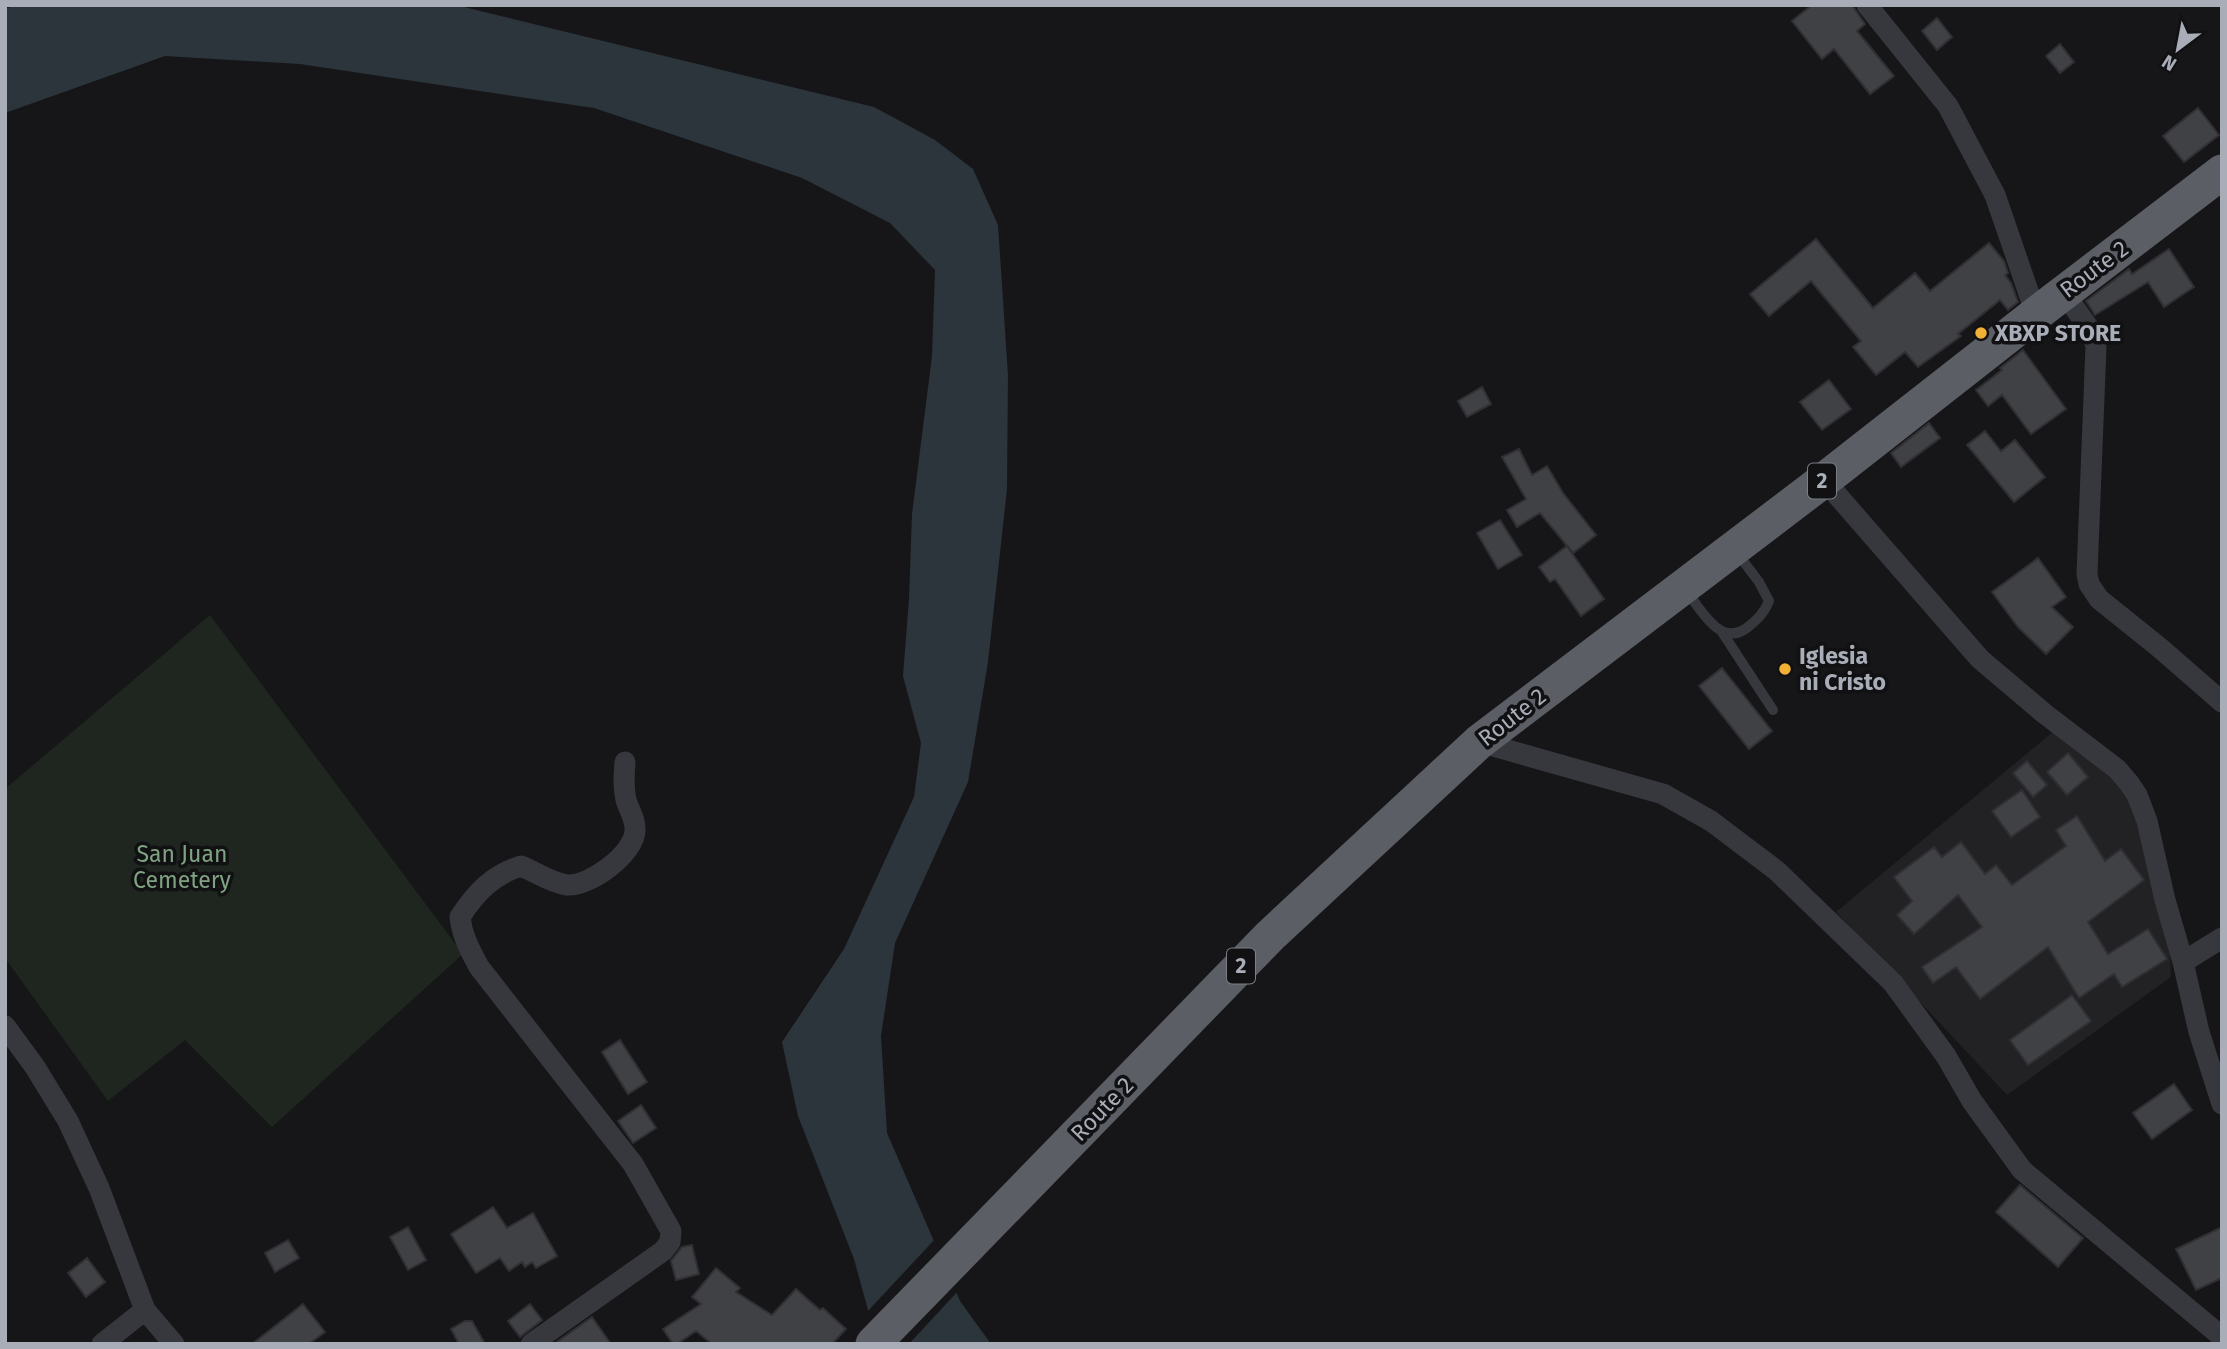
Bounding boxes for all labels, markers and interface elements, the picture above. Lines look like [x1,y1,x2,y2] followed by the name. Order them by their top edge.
[2143,14,2213,84] north arrow
[2158,50,2181,76] text: N
[2054,234,2134,304] street label: Route 2
[1994,319,2121,347] place label: XBXP STORE
[1973,325,1989,341] marker: XBXP STORE
[1808,463,1836,498] road number: 2
[1799,642,1886,696] place label: Iglesia ni Cristo
[1777,661,1793,677] marker: Iglesia ni Cristo
[1473,682,1551,752] street label: Route 2
[133,840,232,894] park label: San Juan Cemetery
[1227,948,1255,984] road number: 2
[1065,1071,1139,1147] street label: Route 2

